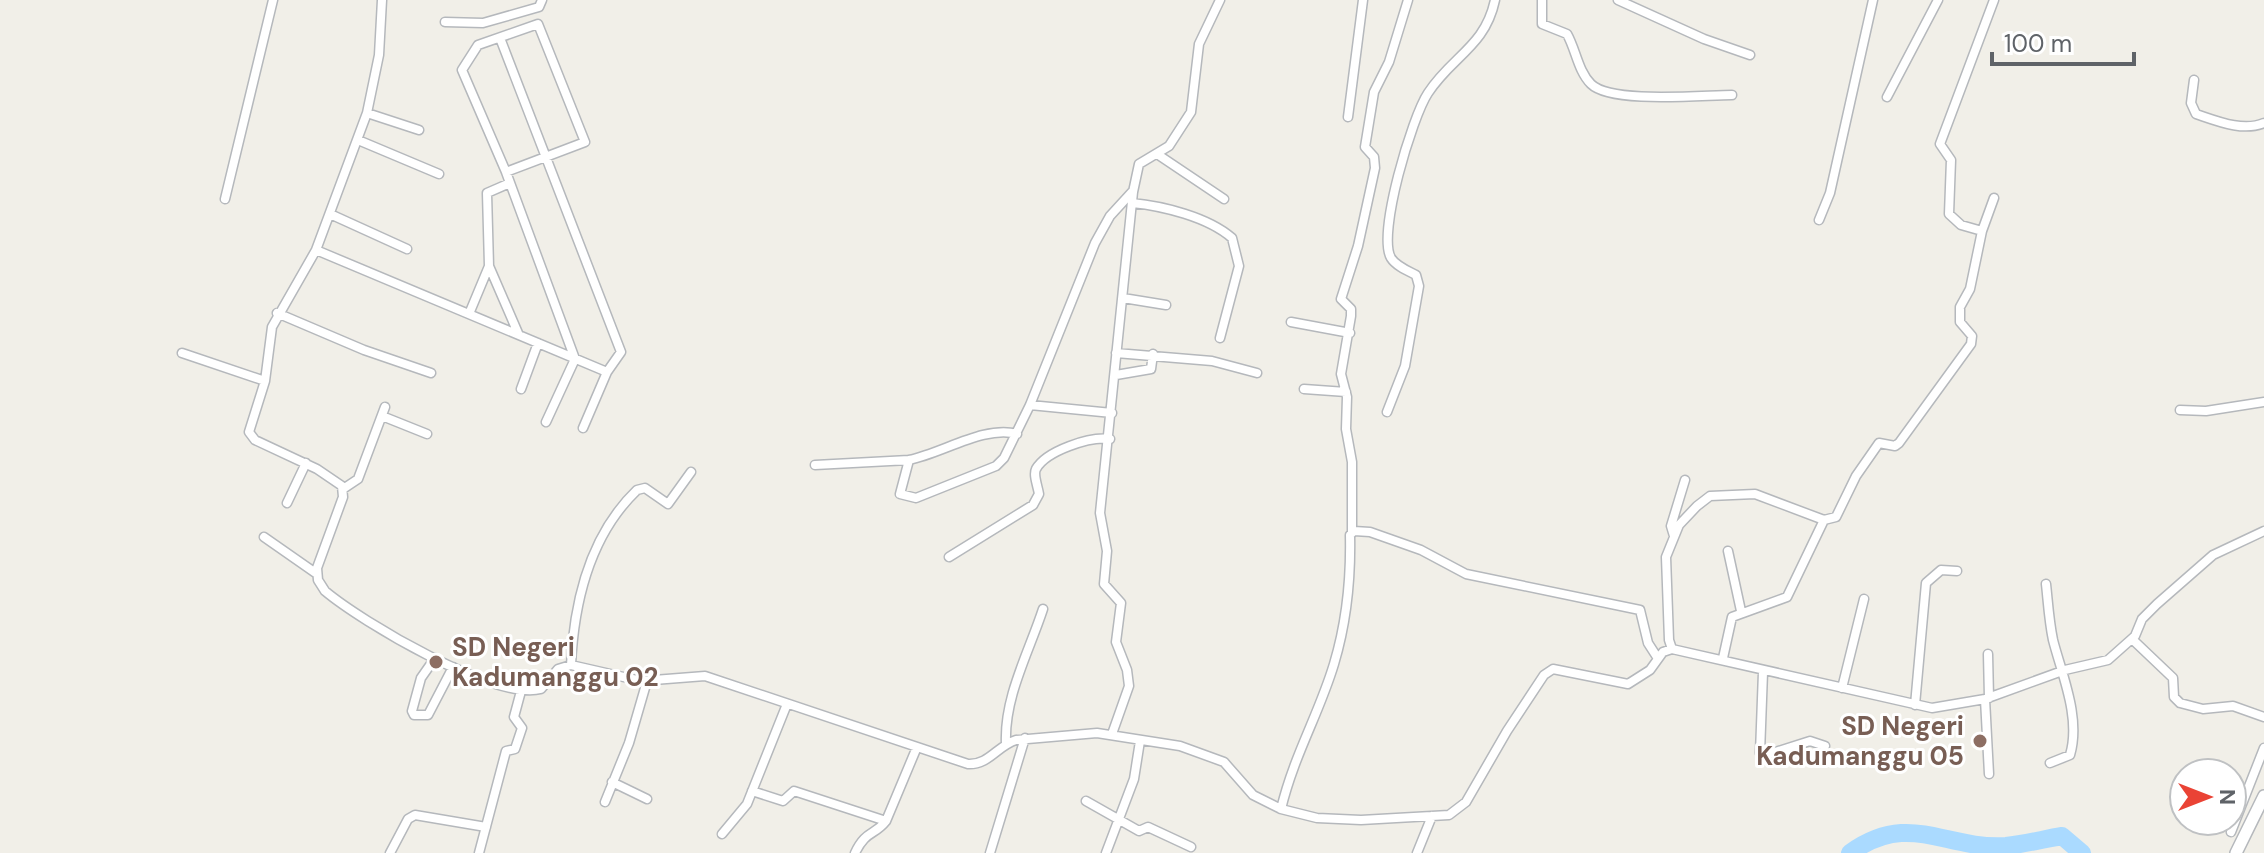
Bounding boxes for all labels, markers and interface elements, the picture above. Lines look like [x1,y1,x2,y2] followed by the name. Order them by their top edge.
[1992,16,2134,66] scale bar
[2004,28,2072,59] text: 100 m
[452,630,658,694] place label: SD Negeri Kadumanggu 02
[427,653,445,671] marker: SD Negeri Kadumanggu 02
[1756,709,1964,773] place label: SD Negeri Kadumanggu 05
[1971,732,1989,750] marker: SD Negeri Kadumanggu 05
[2168,757,2248,837] north arrow
[2213,789,2242,805] text: N

